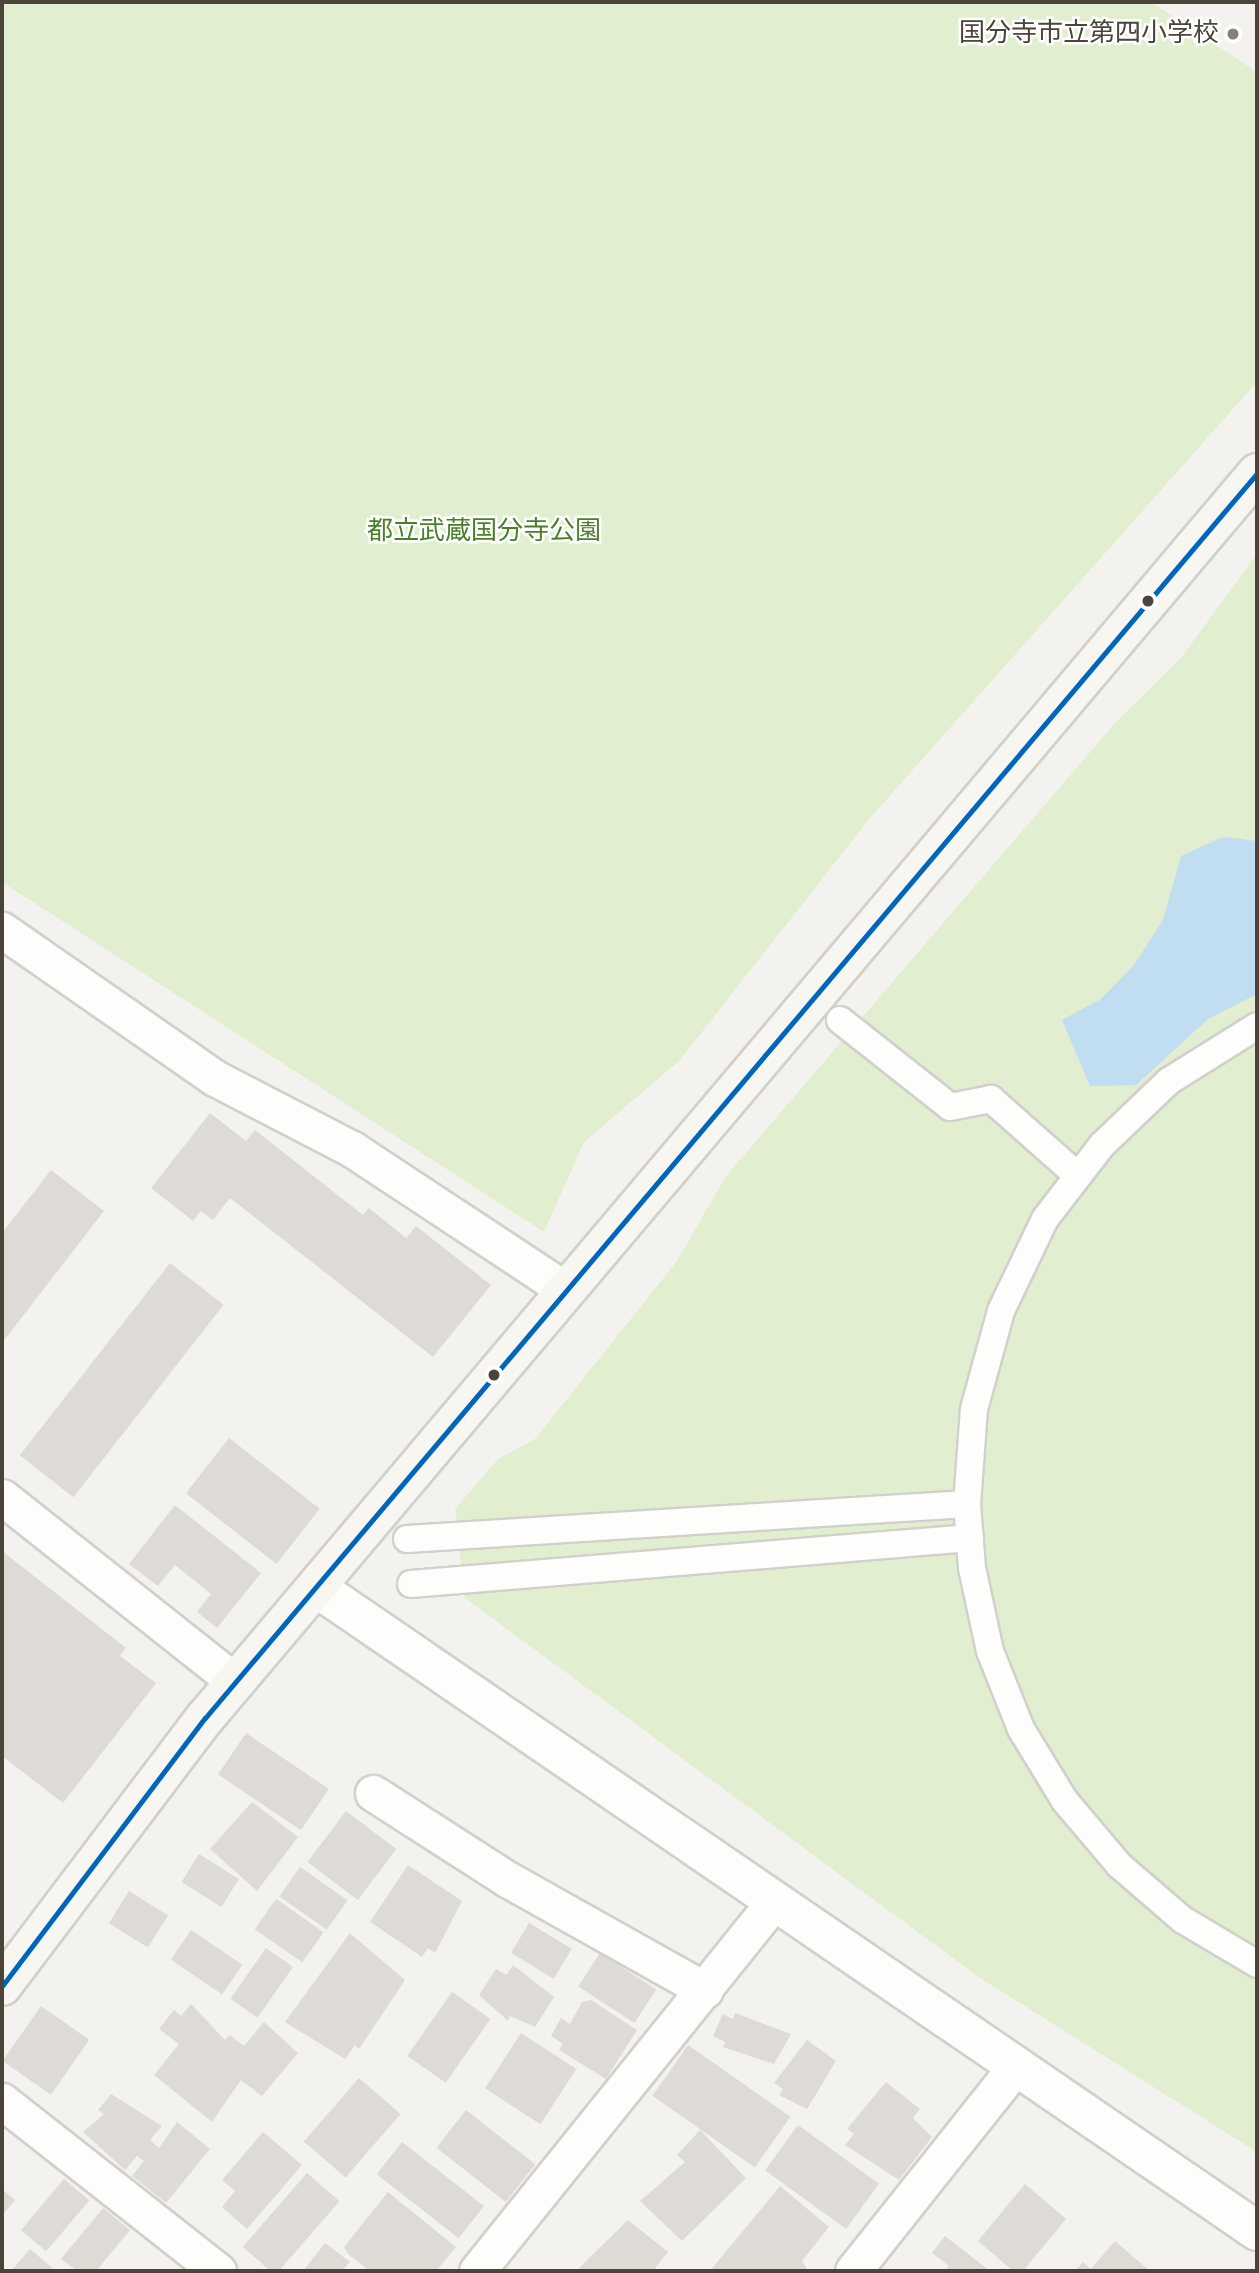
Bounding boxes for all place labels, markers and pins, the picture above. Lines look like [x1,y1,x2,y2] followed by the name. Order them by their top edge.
[959,18,1219,50] place label: 国分寺市立第四小学校
[1225,26,1241,42] marker: 国分寺市立第四小学校
[1141,594,1155,608] unlabelled marker
[487,1368,501,1382] unlabelled marker

